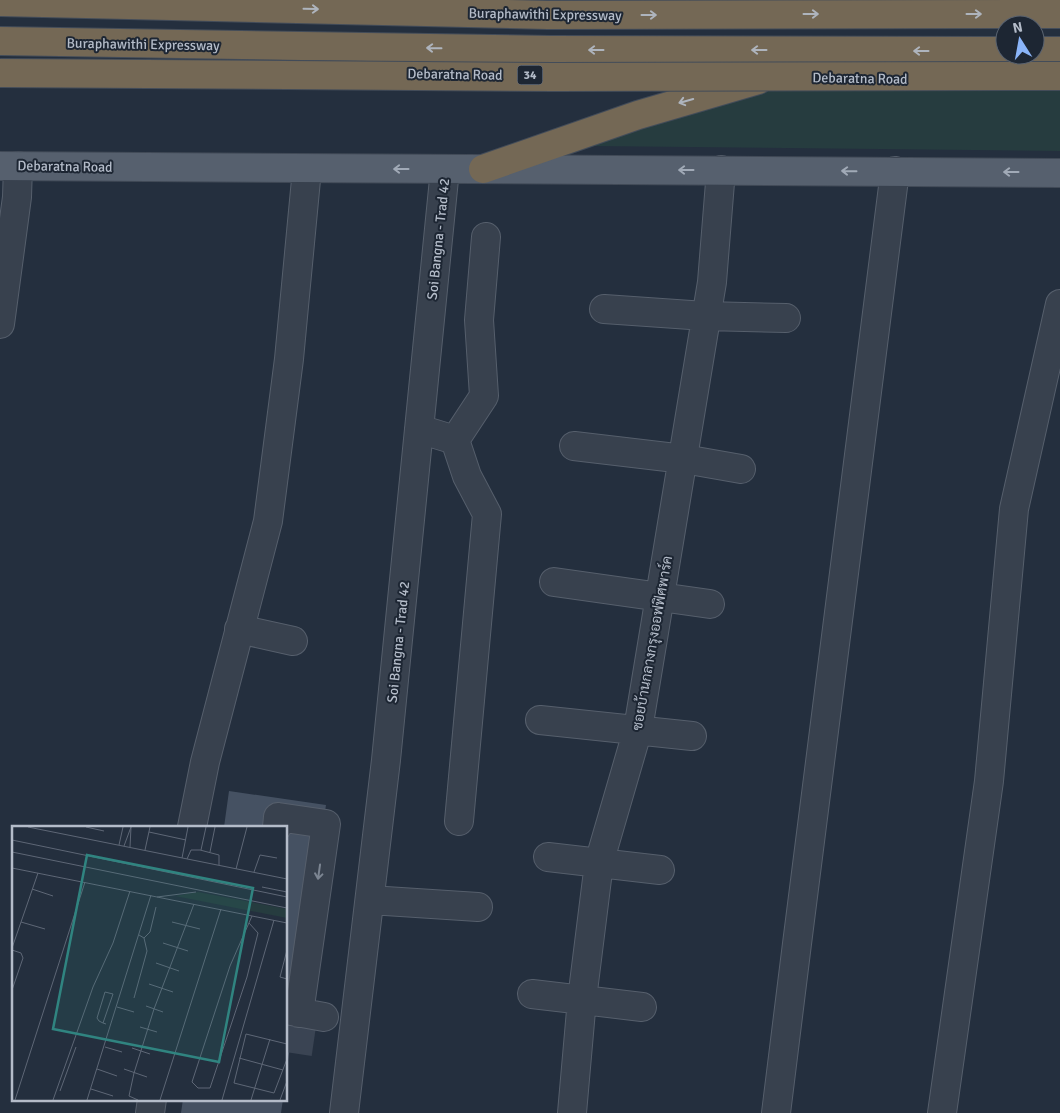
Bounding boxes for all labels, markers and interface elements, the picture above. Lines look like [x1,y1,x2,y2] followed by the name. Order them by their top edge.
[302,4,319,14] one-way arrow
[468,5,622,24] street label: Buraphawithi Expressway
[802,9,819,19] one-way arrow
[965,9,981,19] one-way arrow
[640,10,656,20] one-way arrow
[995,15,1045,65] north arrow
[1011,18,1024,37] text: N
[66,35,220,54] street label: Buraphawithi Expressway
[426,43,442,53] one-way arrow
[589,45,605,55] one-way arrow
[751,45,768,55] one-way arrow
[914,46,930,56] one-way arrow
[407,65,503,84] street label: Debaratna Road
[518,66,542,84] road number: 34
[812,69,908,88] street label: Debaratna Road
[679,96,695,106] one-way arrow
[17,157,113,176] street label: Debaratna Road
[394,164,410,174] one-way arrow
[679,165,695,175] one-way arrow
[841,166,858,176] one-way arrow
[1004,167,1020,177] one-way arrow
[424,177,453,301] street label: Soi Bangna - Trad 42
[628,554,677,732] street label: ซอยบ้านกลางกรุงออฟฟิศพาร์ค
[384,580,413,704] street label: Soi Bangna - Trad 42
[12,826,288,1100] inset map
[314,864,324,880] one-way arrow

